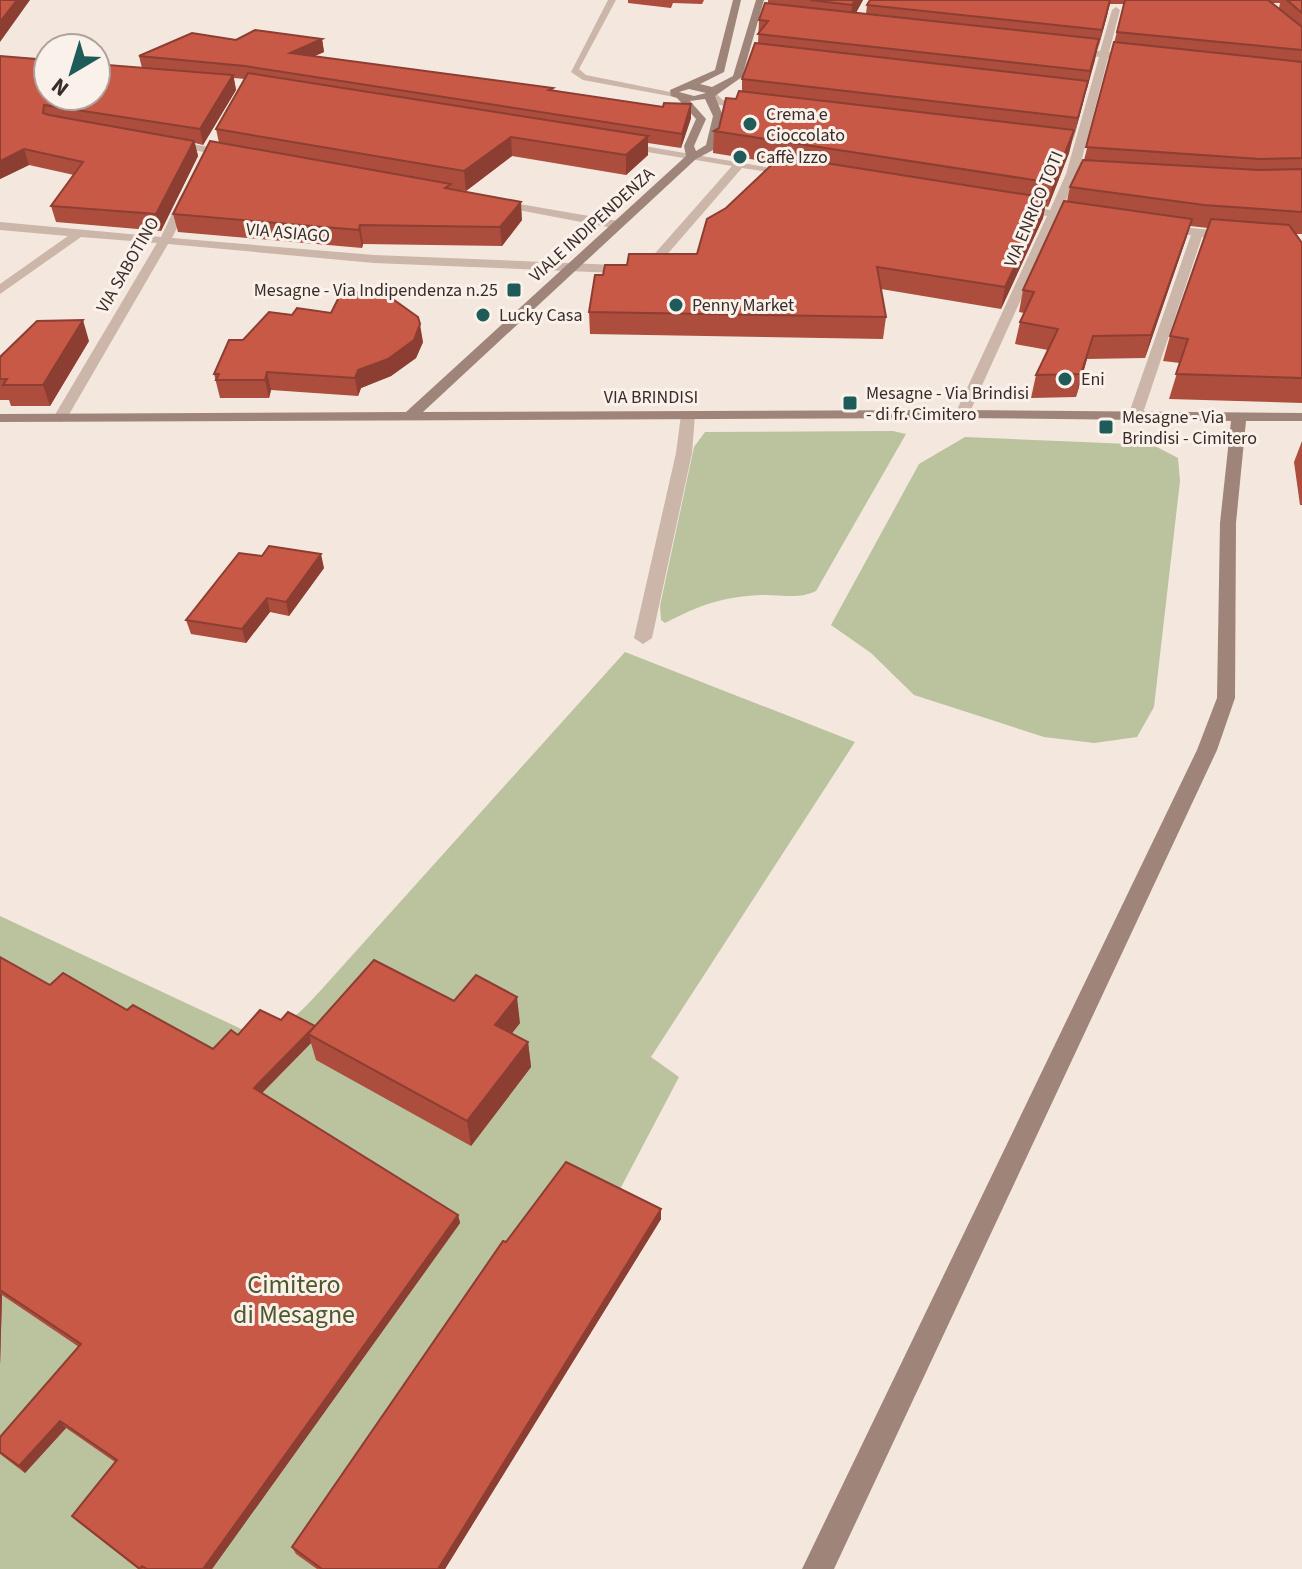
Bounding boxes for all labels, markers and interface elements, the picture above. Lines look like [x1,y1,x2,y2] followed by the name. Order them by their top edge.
[32,32,112,112] north arrow
[45,70,76,104] text: N
[766,102,845,148] place label: Crema e Cioccolato
[741,115,759,133] marker: Crema e Cioccolato
[756,145,828,170] place label: Caffè Izzo
[998,147,1070,271] street label: VIA ENRICO TOTI
[731,148,749,166] marker: Caffè Izzo
[524,162,660,288] street label: VIALE INDIPENDENZA
[90,212,166,318] street label: VIA SABOTINO
[245,217,331,249] street label: VIA ASIAGO
[254,278,498,303] place label: Mesagne - Via Indipendenza n.25
[505,281,523,299] marker: Mesagne - Via Indipendenza n.25
[692,293,794,318] place label: Penny Market
[667,296,685,314] marker: Penny Market
[499,303,582,328] place label: Lucky Casa
[474,306,492,324] marker: Lucky Casa
[1081,367,1105,392] place label: Eni
[1056,370,1074,388] marker: Eni
[866,381,1029,427] place label: Mesagne - Via Brindisi - di fr. Cimitero
[604,385,698,410] street label: VIA BRINDISI
[841,394,859,412] marker: Mesagne - Via Brindisi - di fr. Cimitero
[1122,405,1257,451] place label: Mesagne - Via Brindisi - Cimitero
[1097,418,1115,436] marker: Mesagne - Via Brindisi - Cimitero
[233,1266,355,1333] park label: Cimitero di Mesagne

